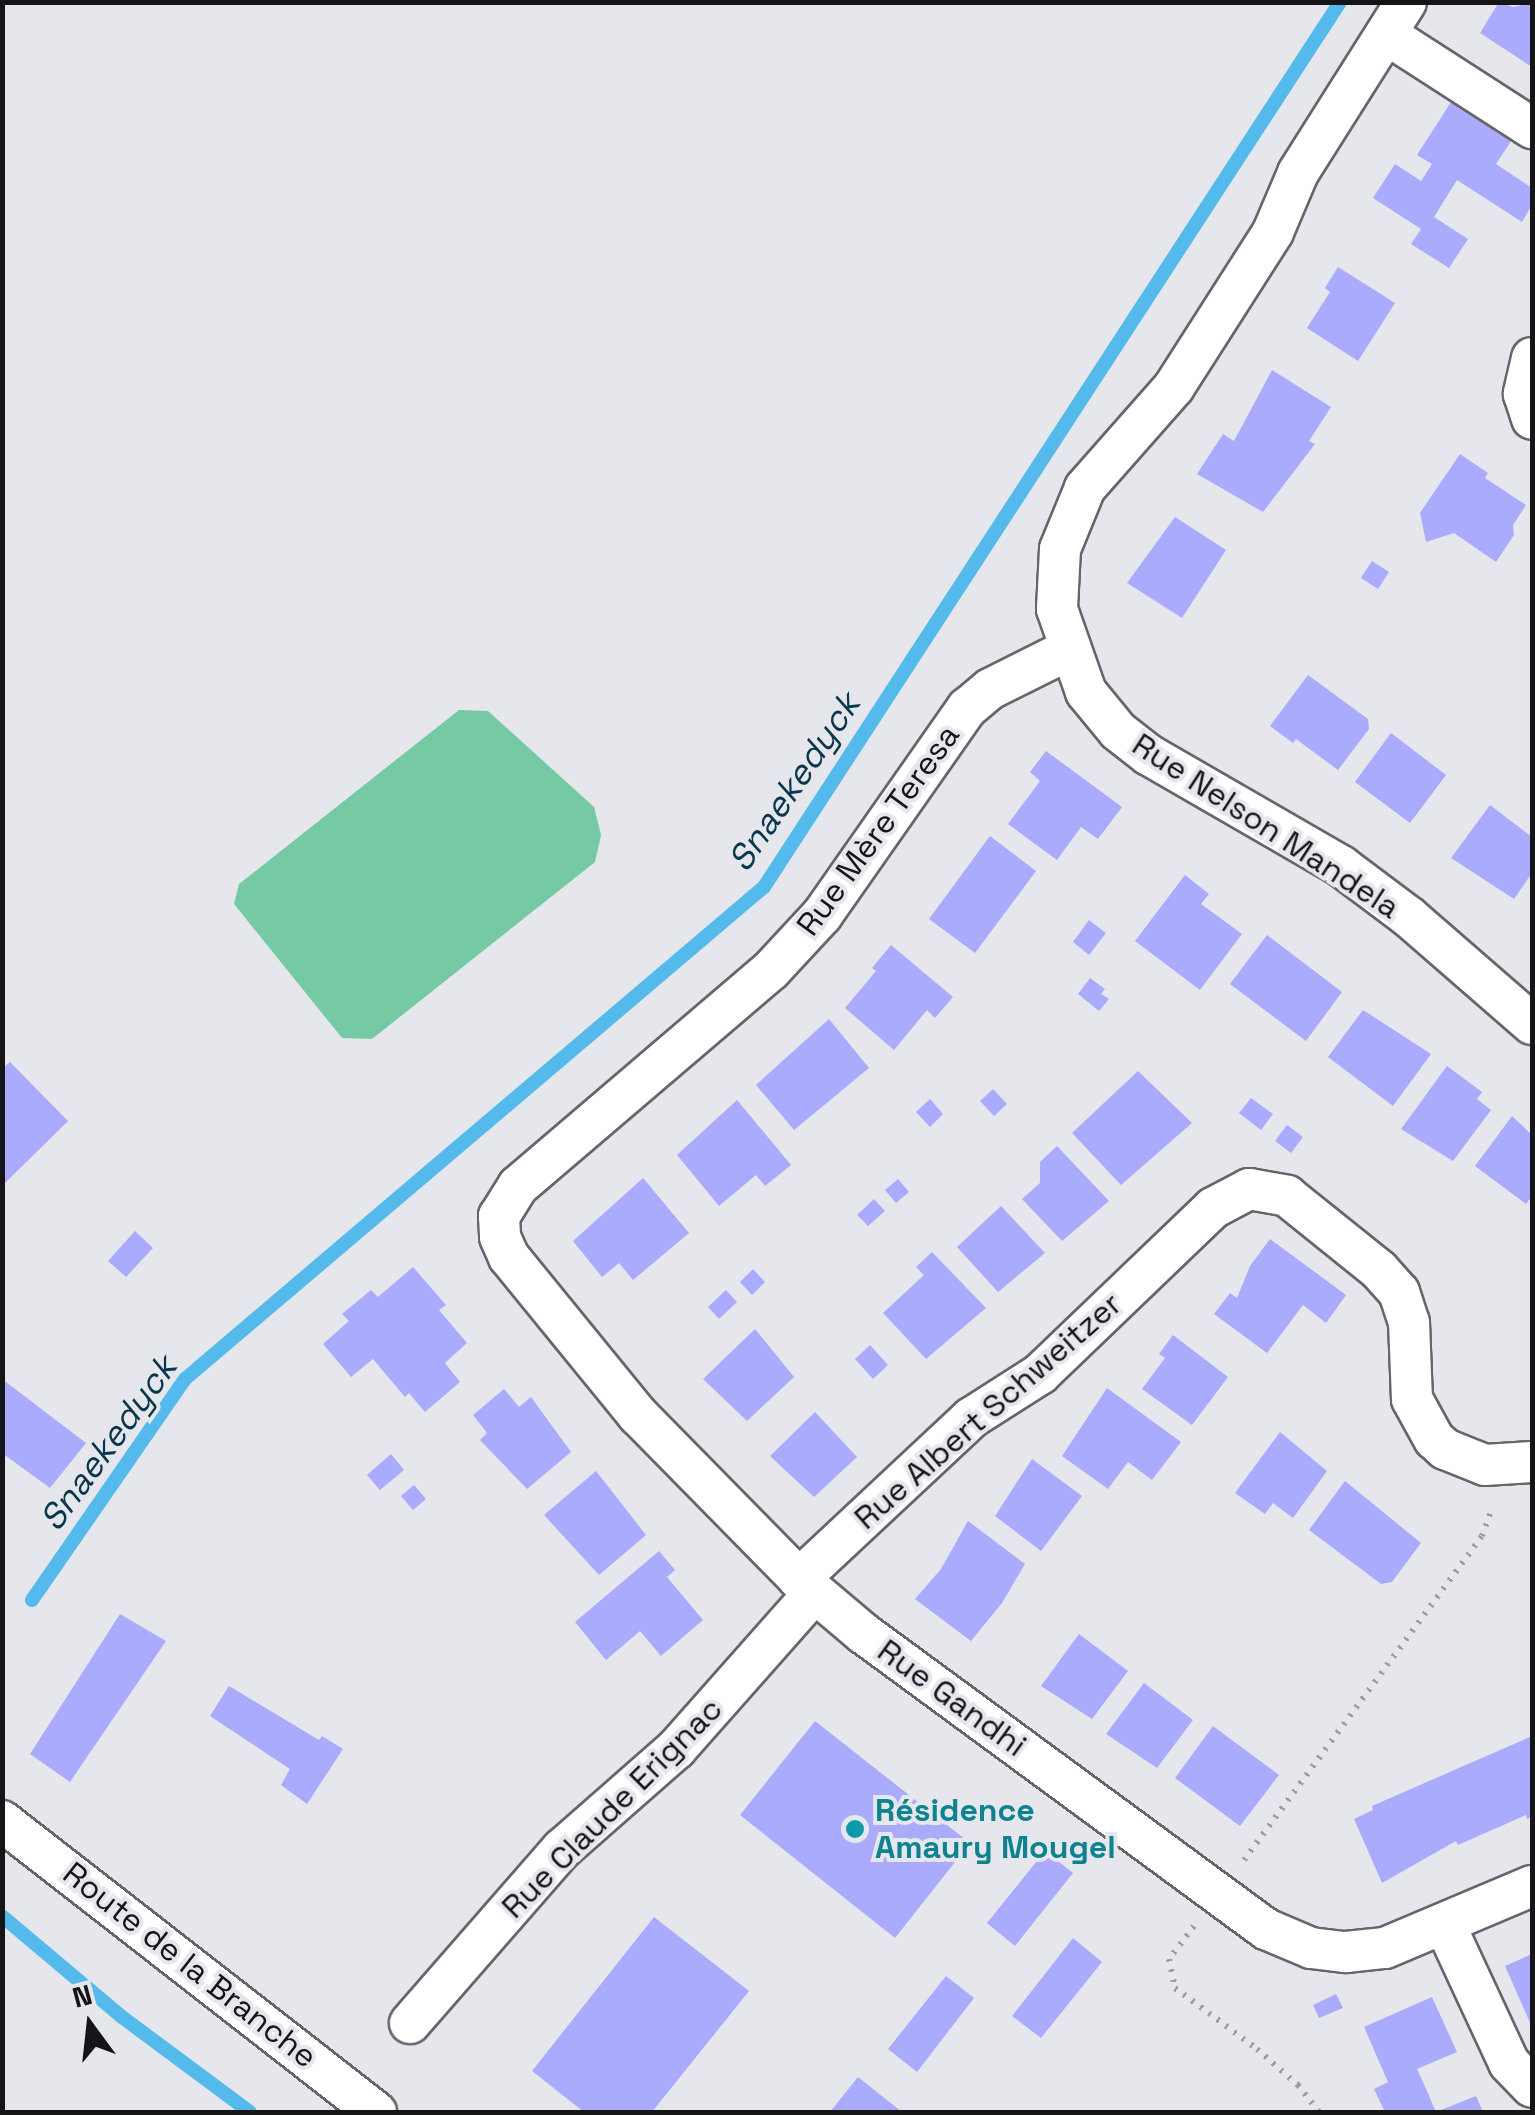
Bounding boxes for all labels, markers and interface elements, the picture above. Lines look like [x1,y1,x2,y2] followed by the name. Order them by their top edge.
[719,685,869,879] water label: Snaekedyck
[788,717,968,943] street label: Rue Mère Teresa
[1125,725,1407,927] street label: Rue Nelson Mandela
[847,1284,1129,1538] street label: Rue Albert Schweitzer
[31,1347,185,1539] water label: Snaekedyck
[870,1631,1034,1765] street label: Rue Gandhi
[494,1690,730,1926] street label: Rue Claude Erignac
[875,1792,1116,1867] place label: Résidence Amaury Mougel
[844,1818,866,1840] marker: Résidence Amaury Mougel
[55,1854,325,2076] street label: Route de la Branche
[40,1975,140,2075] north arrow
[69,1976,96,2016] text: N

